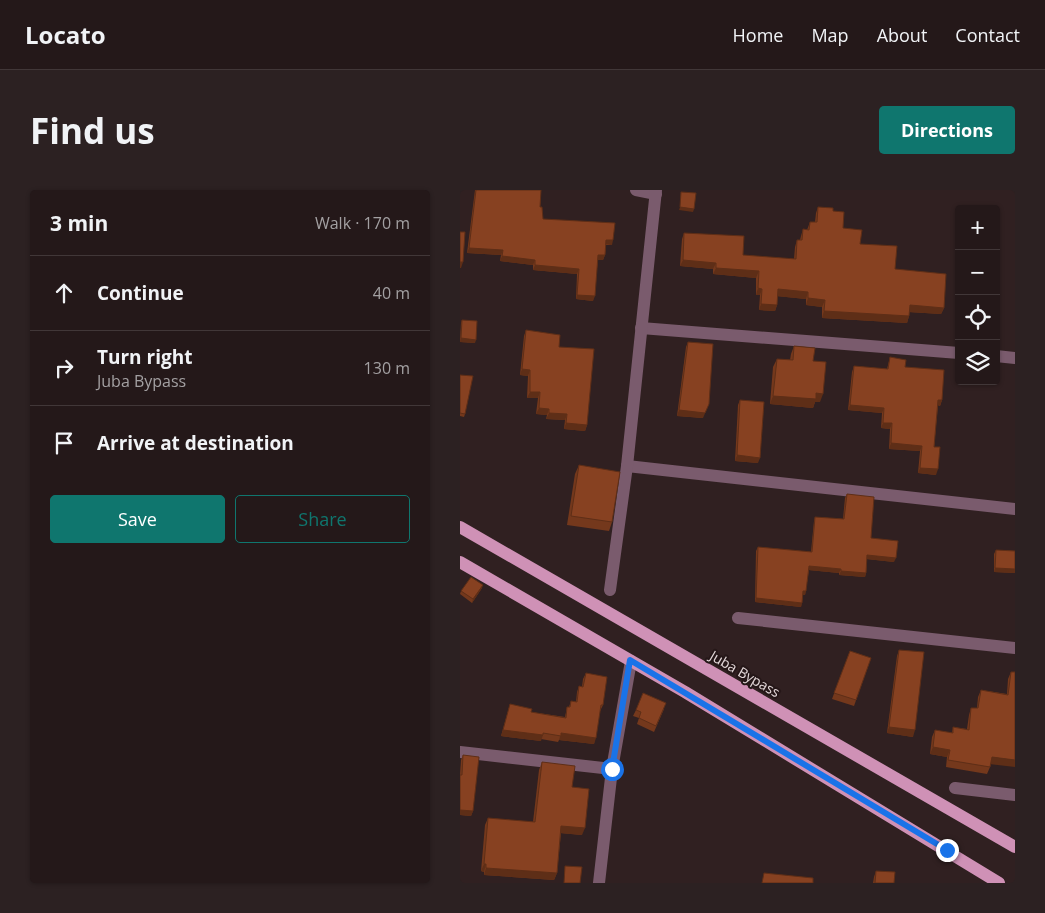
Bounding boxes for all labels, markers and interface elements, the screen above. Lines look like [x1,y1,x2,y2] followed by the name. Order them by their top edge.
[25,18,106,51] text: Locato
[733,23,783,47] text: Home
[811,23,849,47] text: Map
[877,23,927,47] text: About
[955,23,1020,47] text: Contact
[879,106,1015,154] button: Directions
[30,107,155,154] text: Find us
[955,205,1000,385] map controls
[955,205,1000,250] button: +
[50,209,108,237] text: 3 min
[315,212,410,234] text: Walk · 170 m
[955,250,1000,295] button: −
[50,279,78,307] icon: ahead
[97,280,184,306] text: Continue
[373,282,410,304] text: 40 m
[955,295,1000,340] button: locate
[955,340,1000,385] button: layers
[97,344,192,370] text: Turn right
[50,354,78,382] icon: right
[364,357,410,379] text: 130 m
[97,370,186,392] text: Juba Bypass
[50,429,78,457] icon: arrive
[97,430,294,456] text: Arrive at destination
[50,495,225,543] button: Save
[235,495,410,543] button: Share
[705,645,784,701] street label: Juba Bypass
[601,758,624,781] route start
[936,839,959,862] route end

